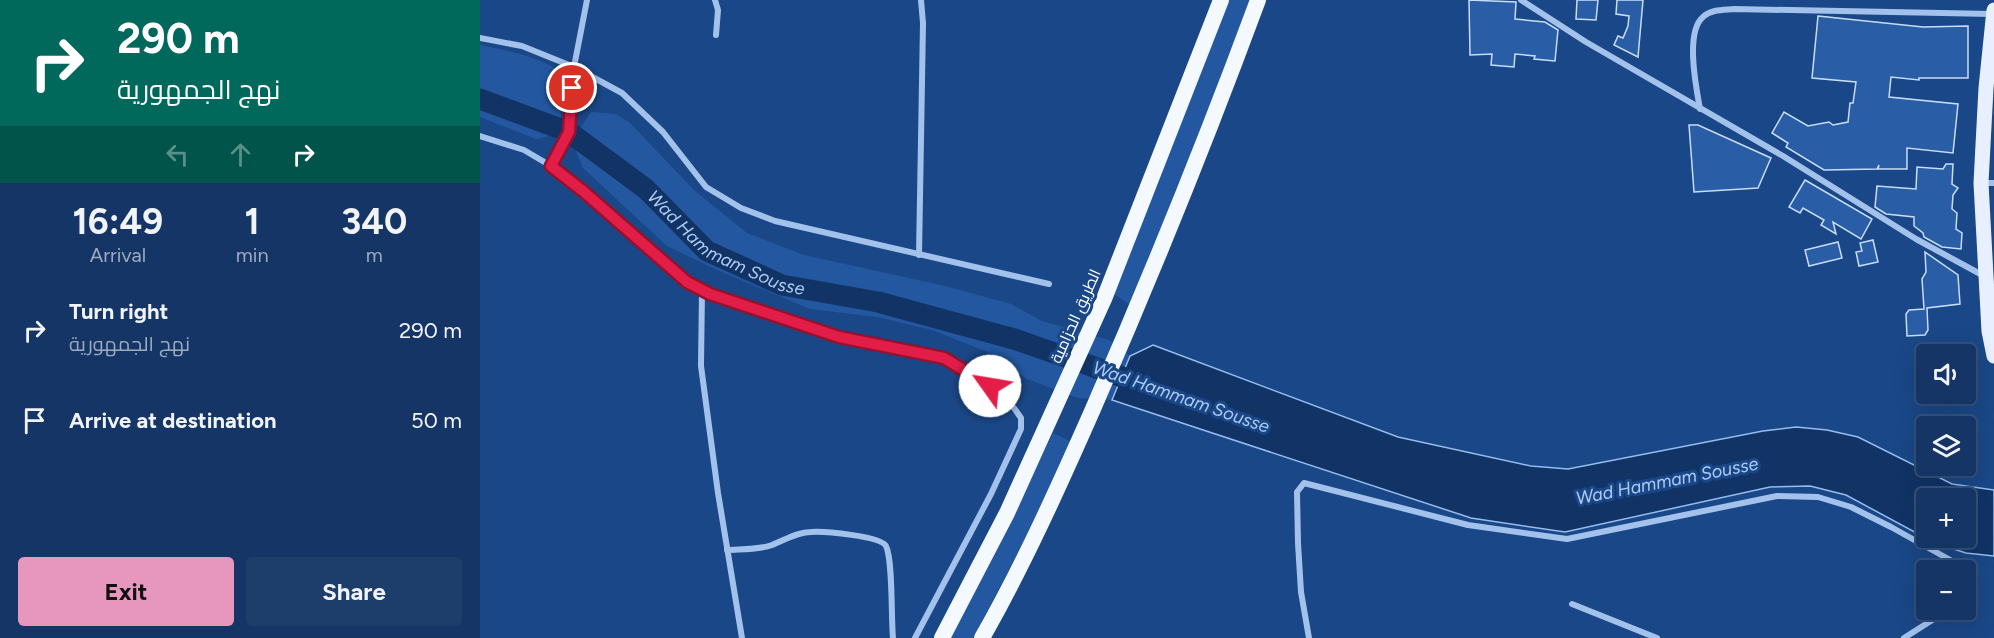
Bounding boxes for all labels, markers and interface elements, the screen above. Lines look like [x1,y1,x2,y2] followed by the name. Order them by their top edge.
[117,13,240,64] text: 290 m
[18,24,96,102] icon: right
[546,62,597,113] pin
[555,71,588,104] icon: arrive
[117,73,280,106] text: نهج الجمهورية
[161,138,194,171] icon: left
[224,138,257,171] icon: ahead
[287,138,320,171] icon: right
[643,186,806,300] water label: Wad Hammam Sousse
[73,200,163,243] text: 16:49
[245,200,260,243] text: 1
[341,200,407,243] text: 340
[90,243,146,267] text: Arrival
[236,243,269,267] text: min
[366,243,383,267] text: m
[1046,266,1106,367] street label: الطريق الحزامية
[69,298,168,325] text: Turn right
[18,314,51,347] icon: right
[399,317,462,344] text: 290 m
[69,332,190,356] text: نهج الجمهورية
[1916,344,1976,620] map controls
[1916,344,1976,404] button: sound
[958,354,1022,418] position arrow
[1090,356,1272,438] water label: Wad Hammam Sousse
[18,404,51,437] icon: arrive
[69,407,277,434] text: Arrive at destination
[411,407,462,434] text: 50 m
[1916,416,1976,476] button: layers
[1574,452,1760,509] water label: Wad Hammam Sousse
[1916,488,1976,548] button: +
[18,557,234,626] button: Exit
[246,557,462,626] button: Share
[1916,560,1976,620] button: −

